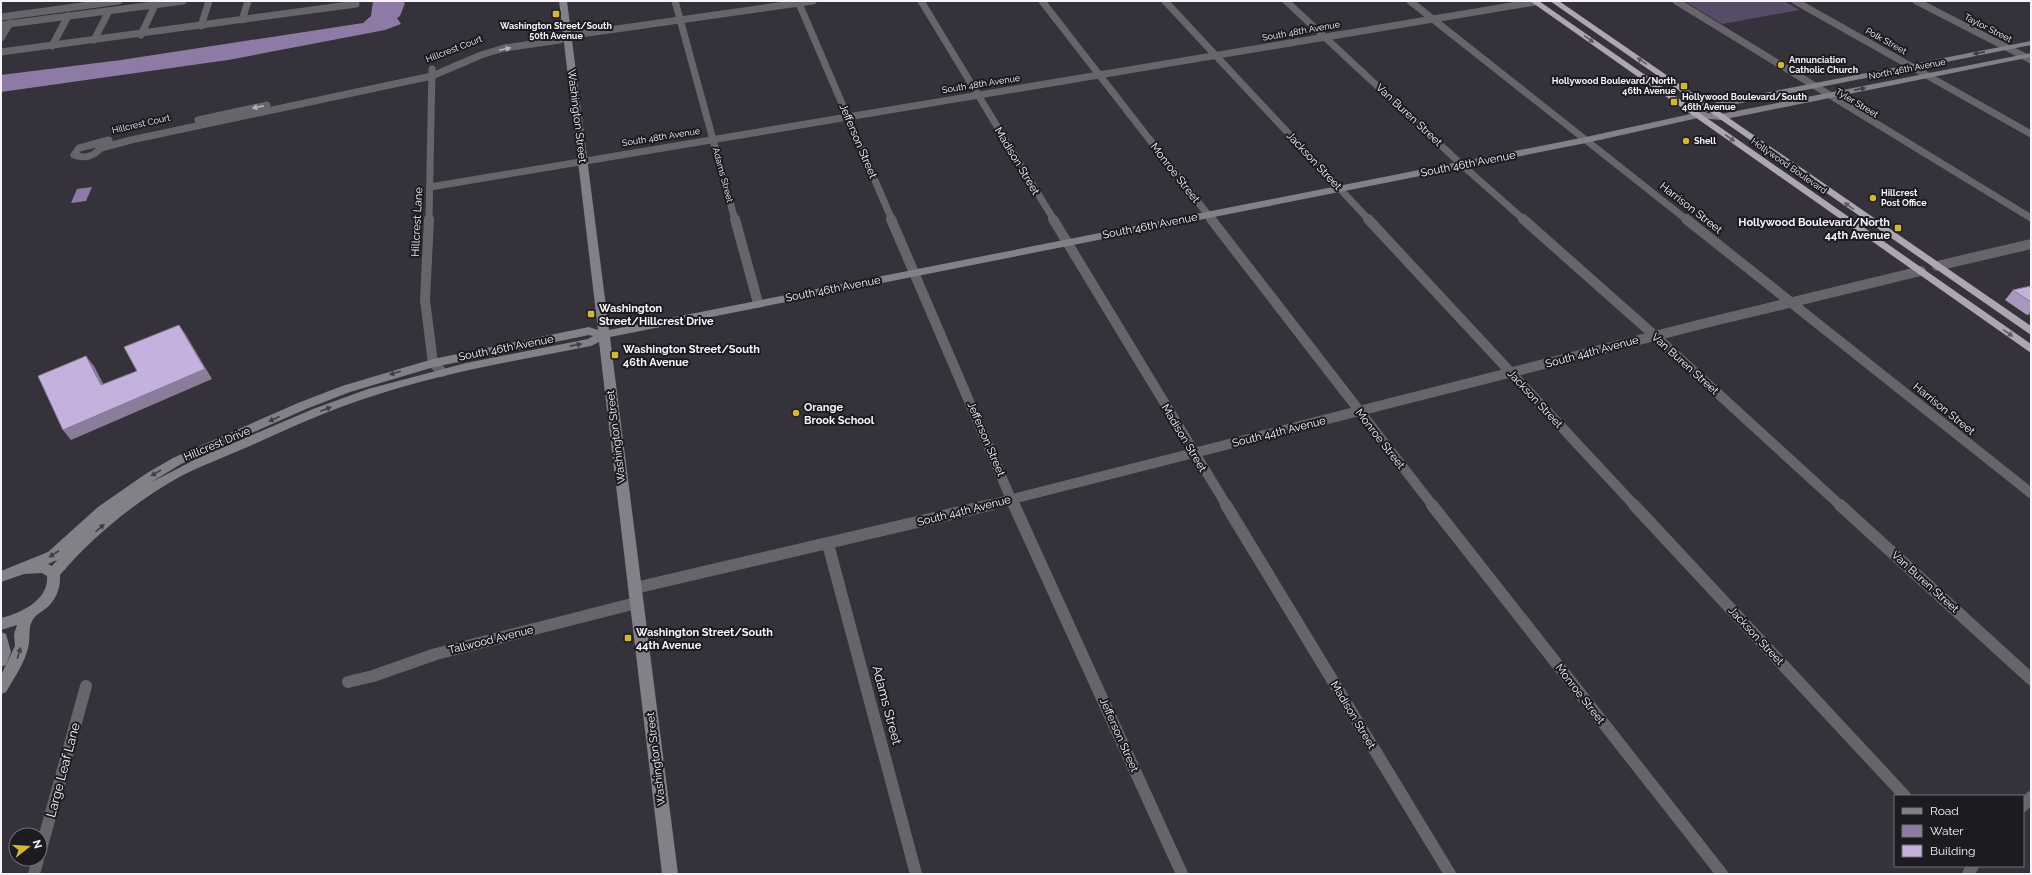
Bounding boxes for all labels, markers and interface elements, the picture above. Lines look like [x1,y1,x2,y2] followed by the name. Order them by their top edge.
[551,9,561,19] marker: Washington Street/South 50th Avenue
[1962,12,2014,44] street label: Taylor Street
[1261,19,1341,43] street label: South 48th Avenue
[500,21,612,41] place label: Washington Street/South 50th Avenue
[1864,26,1908,56] street label: Polk Street
[424,34,484,64] street label: Hillcrest Court
[1584,35,1594,43] one-way arrow
[499,45,511,51] one-way arrow
[1973,50,1985,56] one-way arrow
[1789,55,1858,75] place label: Annunciation Catholic Church
[1636,57,1647,65] one-way arrow
[1868,57,1947,81] street label: North 46th Avenue
[1776,60,1786,70] marker: Annunciation Catholic Church
[565,69,589,164] street label: Washington Street
[941,73,1021,95] street label: South 48th Avenue
[1552,76,1677,96] place label: Hollywood Boulevard/North 46th Avenue
[1373,81,1445,149] street label: Van Buren Street
[1679,81,1689,91] marker: Hollywood Boulevard/North 46th Avenue
[1854,85,1866,91] one-way arrow
[1834,86,1880,120] street label: Tyler Street
[1682,92,1807,112] place label: Hollywood Boulevard/South 46th Avenue
[1669,97,1679,107] marker: Hollywood Boulevard/South 46th Avenue
[836,102,880,181] street label: Jefferson Street
[252,104,264,110] one-way arrow
[111,112,171,136] street label: Hillcrest Court
[992,125,1042,197] street label: Madison Street
[621,126,701,148] street label: South 48th Avenue
[1284,129,1344,193] street label: Jackson Street
[1724,134,1735,142] one-way arrow
[1681,136,1691,146] marker: Shell
[1694,136,1716,146] place label: Shell
[1749,136,1829,196] street label: Hollywood Boulevard
[1148,140,1203,206] street label: Monroe Street
[711,147,735,203] street label: Adams Street
[1419,148,1517,180] street label: South 46th Avenue
[1657,180,1725,237] street label: Harrison Street
[409,186,425,257] street label: Hillcrest Lane
[1881,188,1927,208] place label: Hillcrest Post Office
[1868,193,1878,203] marker: Hillcrest Post Office
[1844,202,1855,210] one-way arrow
[1101,210,1199,242] street label: South 46th Avenue
[1738,216,1890,242] place label: Hollywood Boulevard/North 44th Avenue
[1893,223,1903,233] marker: Hollywood Boulevard/North 44th Avenue
[784,273,882,305] street label: South 46th Avenue
[599,302,714,328] place label: Washington Street/Hillcrest Drive
[586,309,596,319] marker: Washington Street/Hillcrest Drive
[2003,329,2013,337] one-way arrow
[1649,330,1721,398] street label: Van Buren Street
[457,332,555,364] street label: South 46th Avenue
[1544,333,1640,371] street label: South 44th Avenue
[570,341,582,347] one-way arrow
[623,343,760,369] place label: Washington Street/South 46th Avenue
[610,350,620,360] marker: Washington Street/South 46th Avenue
[1505,367,1565,431] street label: Jackson Street
[389,371,402,377] one-way arrow
[1910,380,1978,438] street label: Harrison Street
[604,389,628,484] street label: Washington Street
[964,400,1008,479] street label: Jefferson Street
[804,401,875,427] place label: Orange Brook School
[1159,402,1209,474] street label: Madison Street
[320,405,332,411] one-way arrow
[1353,406,1408,472] street label: Monroe Street
[791,408,801,418] marker: Orange Brook School
[1231,414,1328,450] street label: South 44th Avenue
[268,416,279,422] one-way arrow
[182,424,253,464] street label: Hillcrest Drive
[150,470,162,477] one-way arrow
[916,493,1013,529] street label: South 44th Avenue
[95,523,106,532] one-way arrow
[1889,548,1961,616] street label: Van Buren Street
[49,550,60,558] one-way arrow
[1726,604,1786,668] street label: Jackson Street
[447,623,535,657] street label: Tallwood Avenue
[636,626,773,652] place label: Washington Street/South 44th Avenue
[623,633,633,643] marker: Washington Street/South 44th Avenue
[16,647,22,659] one-way arrow
[1553,661,1608,727] street label: Monroe Street
[869,664,905,747] street label: Adams Street
[1328,679,1378,751] street label: Madison Street
[1097,696,1141,774] street label: Jefferson Street
[644,711,668,806] street label: Washington Street
[43,721,83,819] street label: Large Leaf Lane
[1894,795,2024,867] legend
[1930,804,1959,818] text: Road
[1930,824,1964,838] text: Water
[8,827,48,867] north arrow
[30,838,45,850] text: N
[1930,844,1976,858] text: Building

